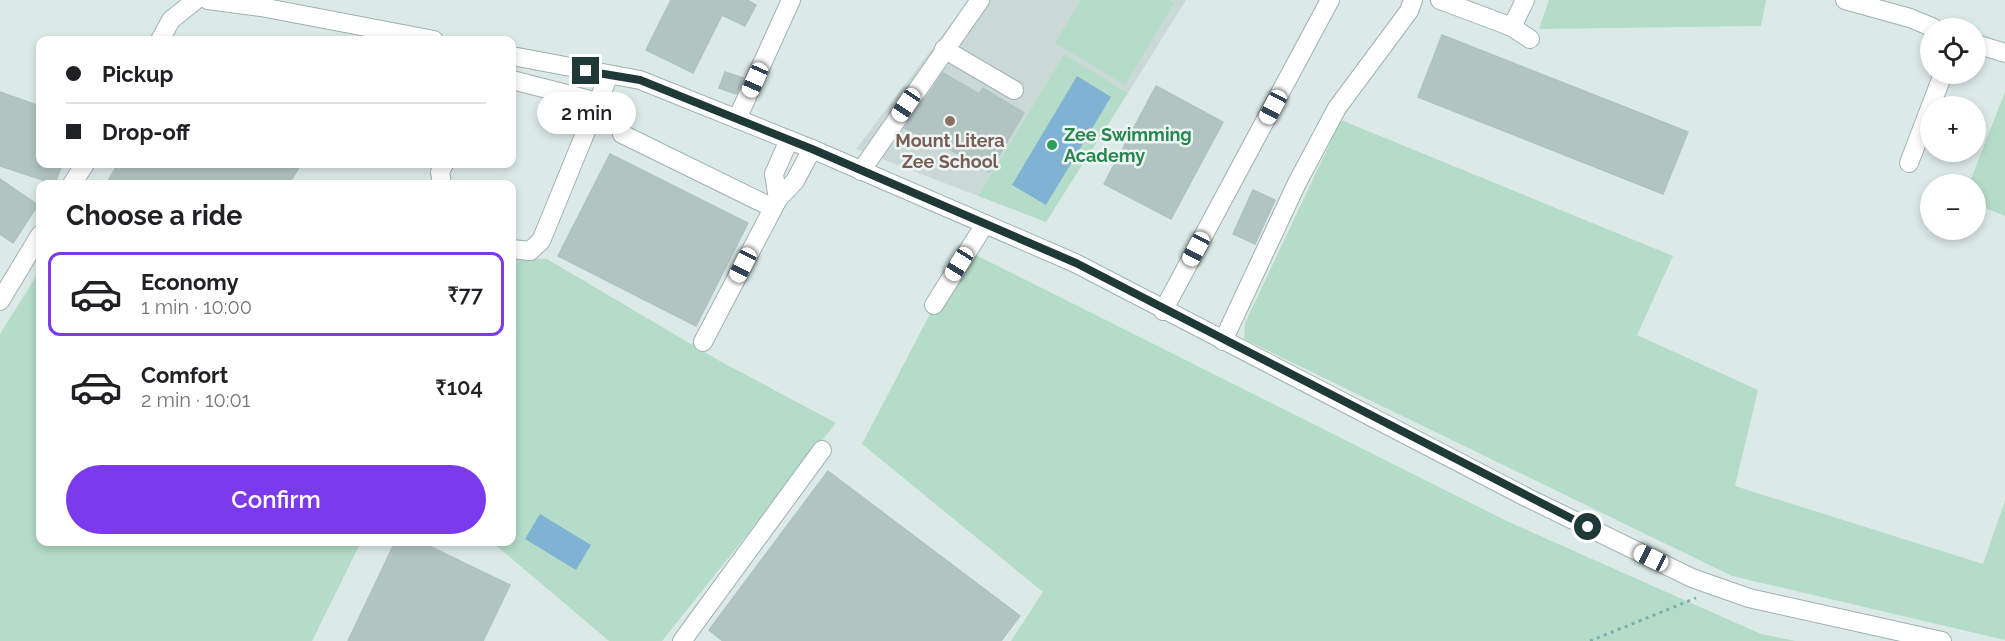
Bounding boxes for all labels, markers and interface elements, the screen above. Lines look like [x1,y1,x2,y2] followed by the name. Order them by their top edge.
[1920,18,1986,240] map controls
[1920,18,1986,84] button: locate
[572,57,599,84] route end
[739,60,771,100] car
[102,61,174,87] text: Pickup
[888,85,924,125] car
[1257,87,1289,127] car
[536,92,636,134] callout: 2 min
[1920,96,1986,162] button: +
[561,101,612,125] text: 2 min
[943,114,957,128] marker: Mount Litera Zee School
[102,119,190,145] text: Drop-off
[1064,124,1192,166] place label: Zee Swimming Academy
[895,130,1005,172] place label: Mount Litera Zee School
[1045,138,1059,152] marker: Zee Swimming Academy
[1920,174,1986,240] button: −
[66,200,242,231] text: Choose a ride
[1180,229,1212,269] car
[942,244,976,284] car
[727,245,759,285] car
[69,267,123,321] icon: car
[141,269,239,295] text: Economy
[447,281,483,307] text: ₹77
[141,295,252,319] text: 1 min · 10:00
[69,360,123,414] icon: car
[141,362,228,388] text: Comfort
[435,374,483,400] text: ₹104
[141,388,250,412] text: 2 min · 10:01
[66,465,486,534] button: Confirm
[1574,513,1601,540] route start
[1631,542,1671,574] car

